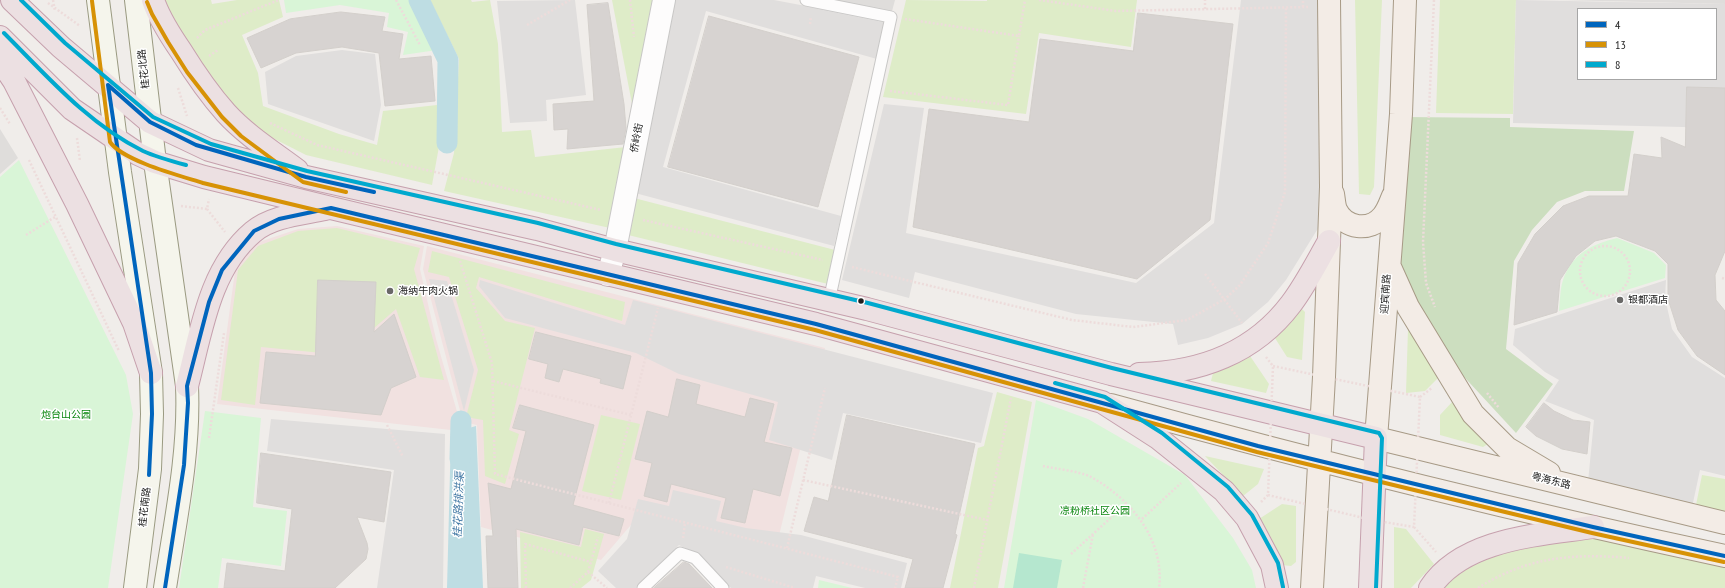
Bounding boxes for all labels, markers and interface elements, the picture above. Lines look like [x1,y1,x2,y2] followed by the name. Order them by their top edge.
[1577,8,1717,80] legend
[1615,17,1620,32] text: 4
[1615,37,1626,52] text: 13
[136,48,152,90] street label: 桂花北路
[1615,57,1620,72] text: 8
[628,122,646,154] street label: 侨岭街
[1379,274,1393,314] street label: 迎宾南路
[398,285,458,297] place label: 海纳牛肉火锅
[385,286,395,296] marker: 海纳牛肉火锅
[1628,294,1668,306] place label: 银都酒店
[1615,295,1625,305] marker: 银都酒店
[856,296,866,306] unlabelled marker
[41,409,91,421] park label: 炮台山公园
[1530,470,1572,492] street label: 粤海东路
[451,472,467,538] water label: 桂花路排洪渠
[137,486,153,528] street label: 桂花南路
[1060,505,1130,517] park label: 凉粉桥社区公园

